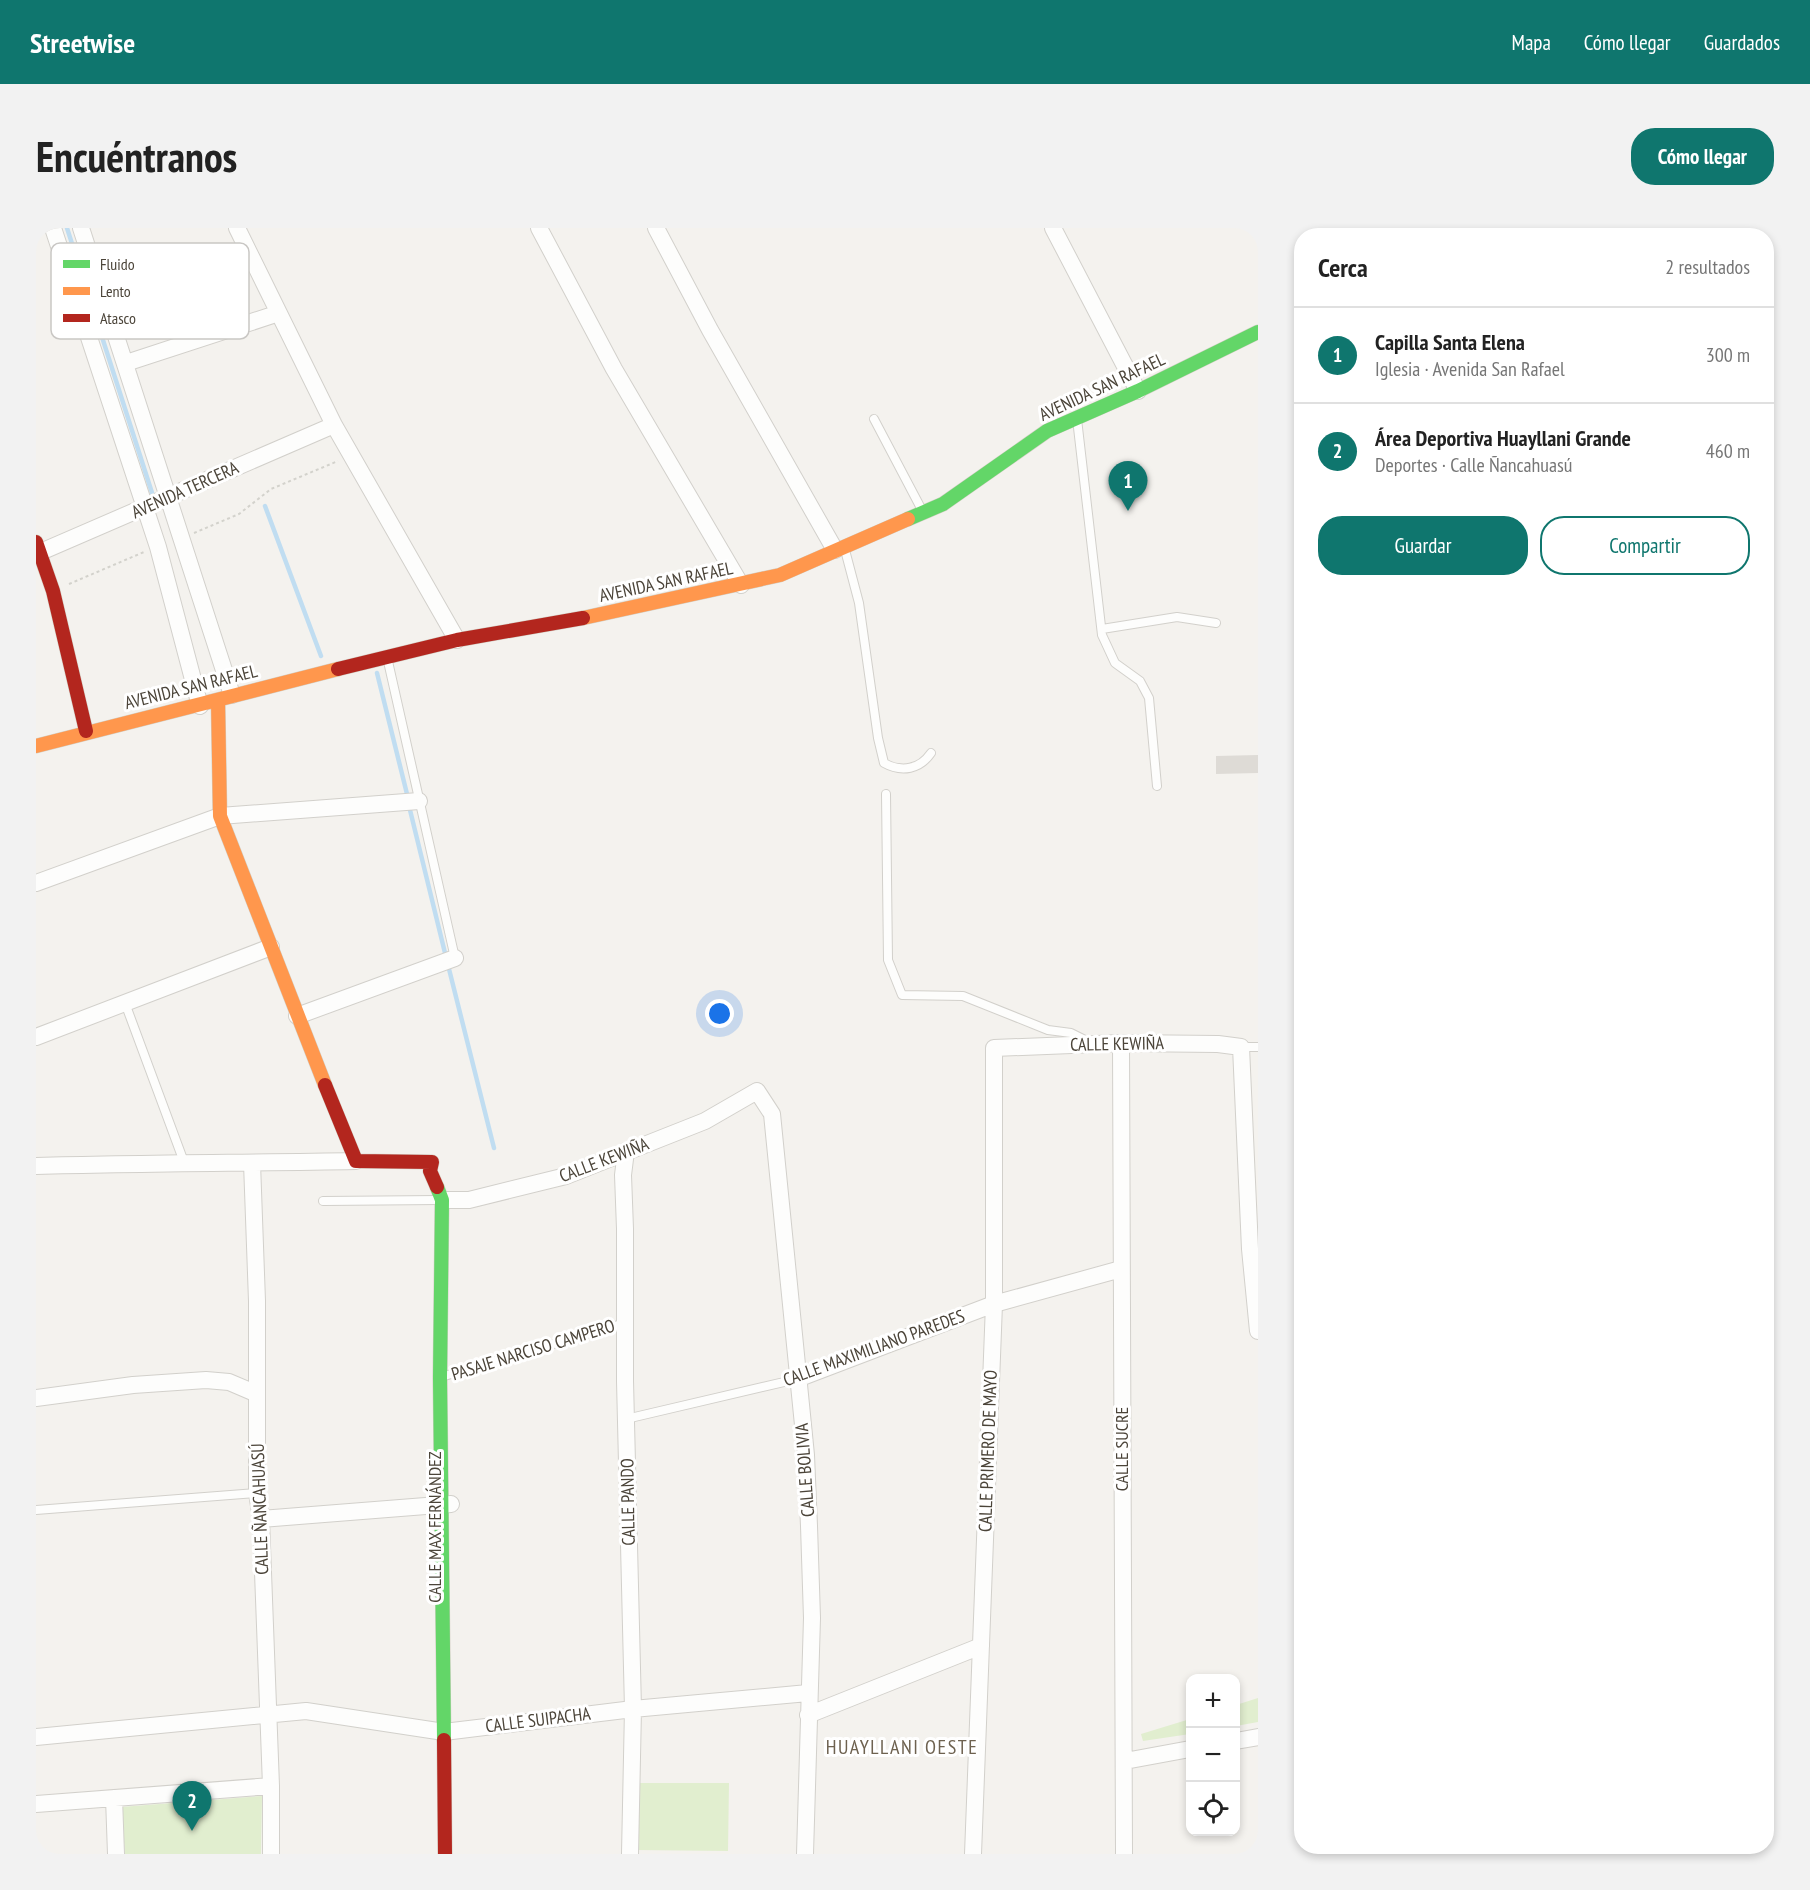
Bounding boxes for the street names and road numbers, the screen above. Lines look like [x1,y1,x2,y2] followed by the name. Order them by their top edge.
[1035,347,1169,426] street label: AVENIDA SAN RAFAEL
[128,456,242,523] street label: AVENIDA TERCERA
[597,556,735,607] street label: AVENIDA SAN RAFAEL
[122,659,260,714] street label: AVENIDA SAN RAFAEL
[1070,1031,1165,1056] street label: CALLE KEWIÑA
[556,1132,652,1187] street label: CALLE KEWIÑA
[780,1304,968,1391] street label: CALLE MAXIMILIANO PAREDES
[448,1314,617,1385] street label: PASAJE NARCISO CAMPERO
[973,1369,1002,1532] street label: CALLE PRIMERO DE MAYO
[1110,1407,1133,1491] street label: CALLE SUCRE
[790,1422,819,1518] street label: CALLE BOLIVIA
[246,1443,273,1575] street label: CALLE ÑANCAHUASÚ
[423,1451,446,1603] street label: CALLE MAX FERNÁNDEZ
[615,1458,640,1546] street label: CALLE PANDO
[484,1702,592,1737] street label: CALLE SUIPACHA

